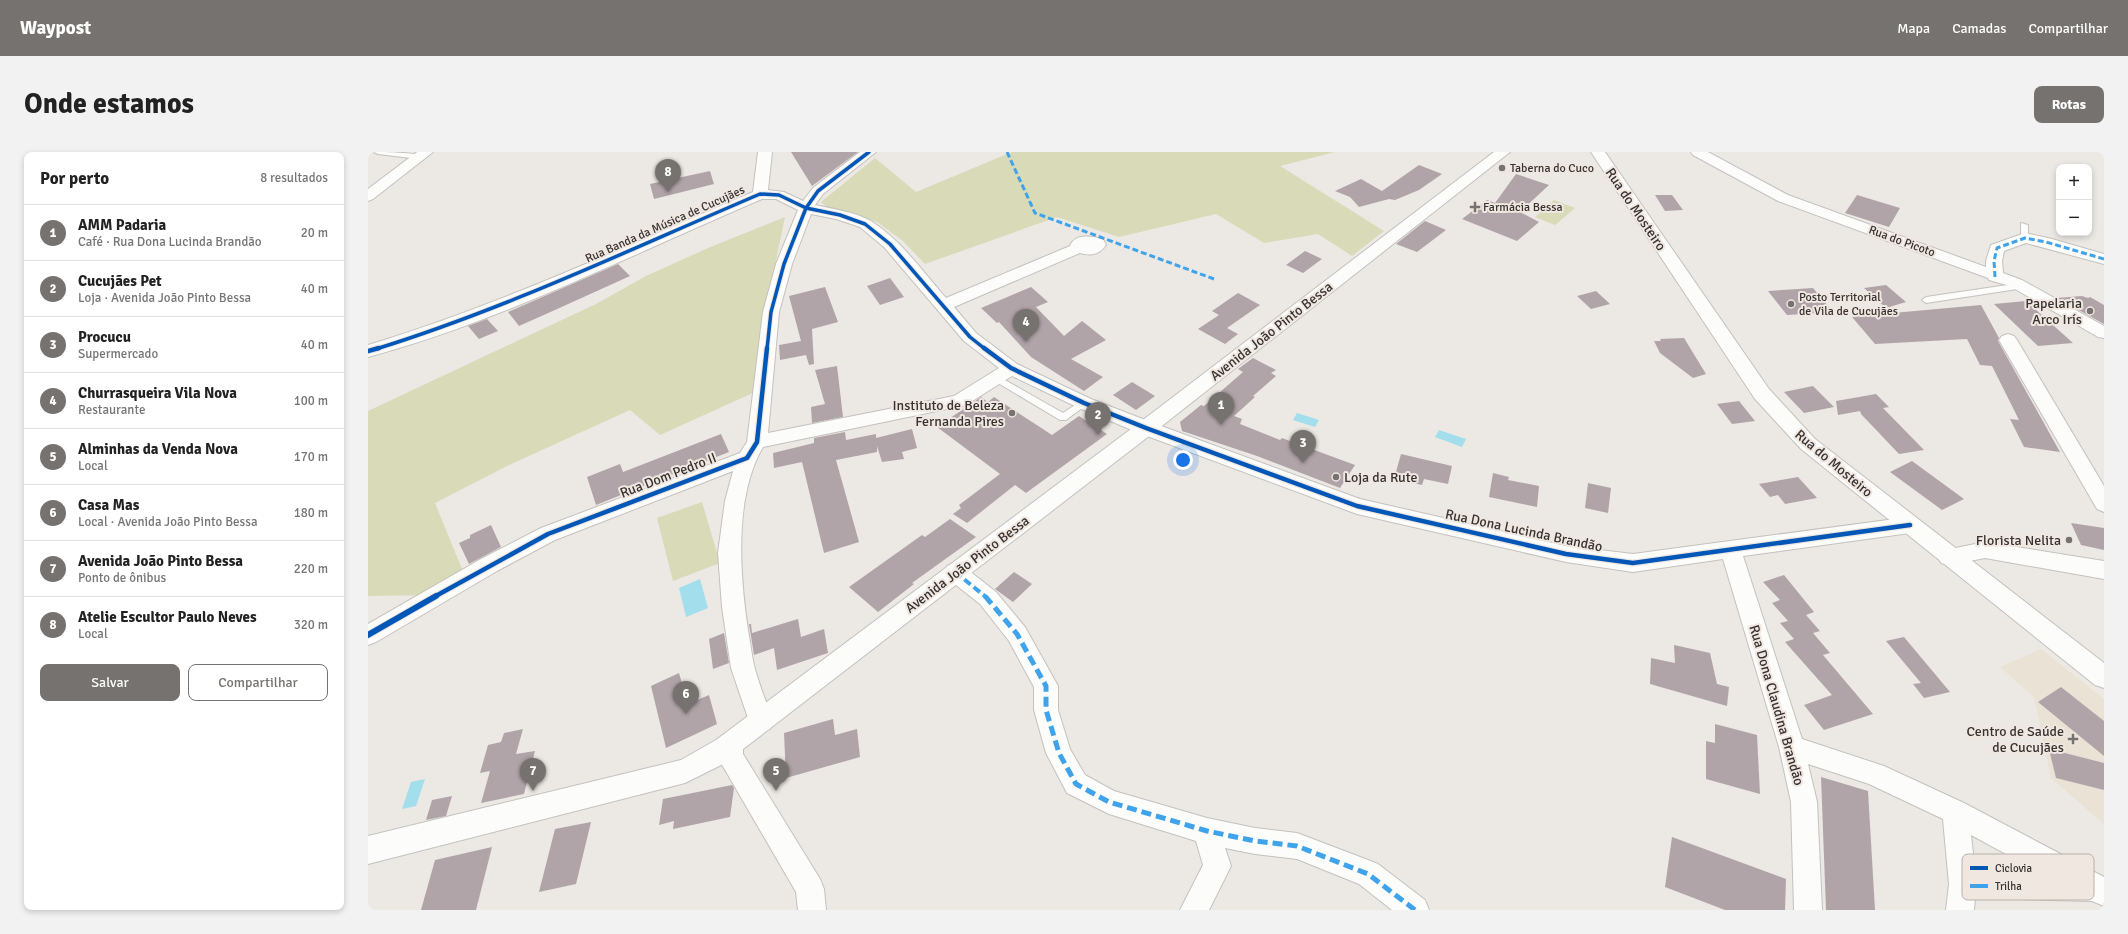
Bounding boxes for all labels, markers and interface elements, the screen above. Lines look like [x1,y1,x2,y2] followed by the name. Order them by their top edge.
[20,16,91,40] text: Waypost
[1897,20,1930,37] text: Mapa
[1952,20,2006,37] text: Camadas
[2028,20,2108,37] text: Compartilhar
[2034,86,2104,123] button: Rotas
[24,87,194,121] text: Onde estamos
[655,159,681,192] pin: 8
[1510,161,1594,176] place label: Taberna do Cuco
[1497,163,1507,173] marker: Taberna do Cuco
[2056,164,2092,236] map controls
[2056,164,2092,200] button: +
[1602,165,1670,254] street label: Rua do Mosteiro
[40,168,109,189] text: Por perto
[260,170,328,186] text: 8 resultados
[583,182,747,266] street label: Rua Banda da Música de Cucujães
[1483,200,1563,215] place label: Farmácia Bessa
[2056,200,2092,236] button: −
[1470,202,1480,212] marker: Farmácia Bessa
[78,216,166,234] text: AMM Padaria
[1867,223,1937,260] street label: Rua do Picoto
[49,225,57,241] text: 1
[301,225,328,241] text: 20 m
[78,234,262,250] text: Café · Rua Dona Lucinda Brandão
[78,272,162,290] text: Cucujães Pet
[1207,278,1336,385] street label: Avenida João Pinto Bessa
[49,281,57,297] text: 2
[301,281,328,297] text: 40 m
[78,290,251,306] text: Loja · Avenida João Pinto Bessa
[1799,290,1898,319] place label: Posto Territorial de Vila de Cucujães
[2025,295,2082,328] place label: Papelaria Arco Irís
[1786,299,1796,309] marker: Posto Territorial de Vila de Cucujães
[2085,306,2095,316] marker: Papelaria Arco Irís
[1013,309,1039,342] pin: 4
[78,328,131,346] text: Procucu
[49,337,57,353] text: 3
[301,337,328,353] text: 40 m
[78,346,158,362] text: Supermercado
[78,384,237,402] text: Churrasqueira Vila Nova
[1208,392,1234,425] pin: 1
[49,393,57,409] text: 4
[294,393,328,409] text: 100 m
[892,397,1004,430] place label: Instituto de Beleza Fernanda Pires
[78,402,145,418] text: Restaurante
[1085,402,1111,435] pin: 2
[1007,408,1017,418] marker: Instituto de Beleza Fernanda Pires
[1791,426,1876,501] street label: Rua do Mosteiro
[1290,430,1316,463] pin: 3
[78,440,238,458] text: Alminhas da Venda Nova
[49,449,57,465] text: 5
[294,449,328,465] text: 170 m
[618,449,719,502] street label: Rua Dom Pedro II
[1173,450,1193,470] your location
[78,458,108,474] text: Local
[1344,469,1417,486] place label: Loja da Rute
[1331,472,1341,482] marker: Loja da Rute
[78,496,139,514] text: Casa Mas
[49,505,57,521] text: 6
[294,505,328,521] text: 180 m
[1444,506,1604,555] street label: Rua Dona Lucinda Brandão
[902,512,1033,617] street label: Avenida João Pinto Bessa
[78,514,258,530] text: Local · Avenida João Pinto Bessa
[1976,532,2061,549] place label: Florista Nelita
[2064,535,2074,545] marker: Florista Nelita
[78,552,243,570] text: Avenida João Pinto Bessa
[49,561,57,577] text: 7
[294,561,328,577] text: 220 m
[78,570,166,586] text: Ponto de ônibus
[78,608,257,626] text: Atelie Escultor Paulo Neves
[49,617,57,633] text: 8
[294,617,328,633] text: 320 m
[1745,623,1808,787] street label: Rua Dona Claudina Brandão
[78,626,108,642] text: Local
[40,664,180,701] button: Salvar
[188,664,328,701] button: Compartilhar
[673,681,699,714] pin: 6
[1966,723,2064,756] place label: Centro de Saúde de Cucujães
[2067,733,2079,745] marker: Centro de Saúde de Cucujães
[520,758,546,791] pin: 7
[763,758,789,791] pin: 5
[1962,854,2094,900] legend
[1995,862,2032,875] text: Ciclovia
[1995,880,2022,893] text: Trilha

